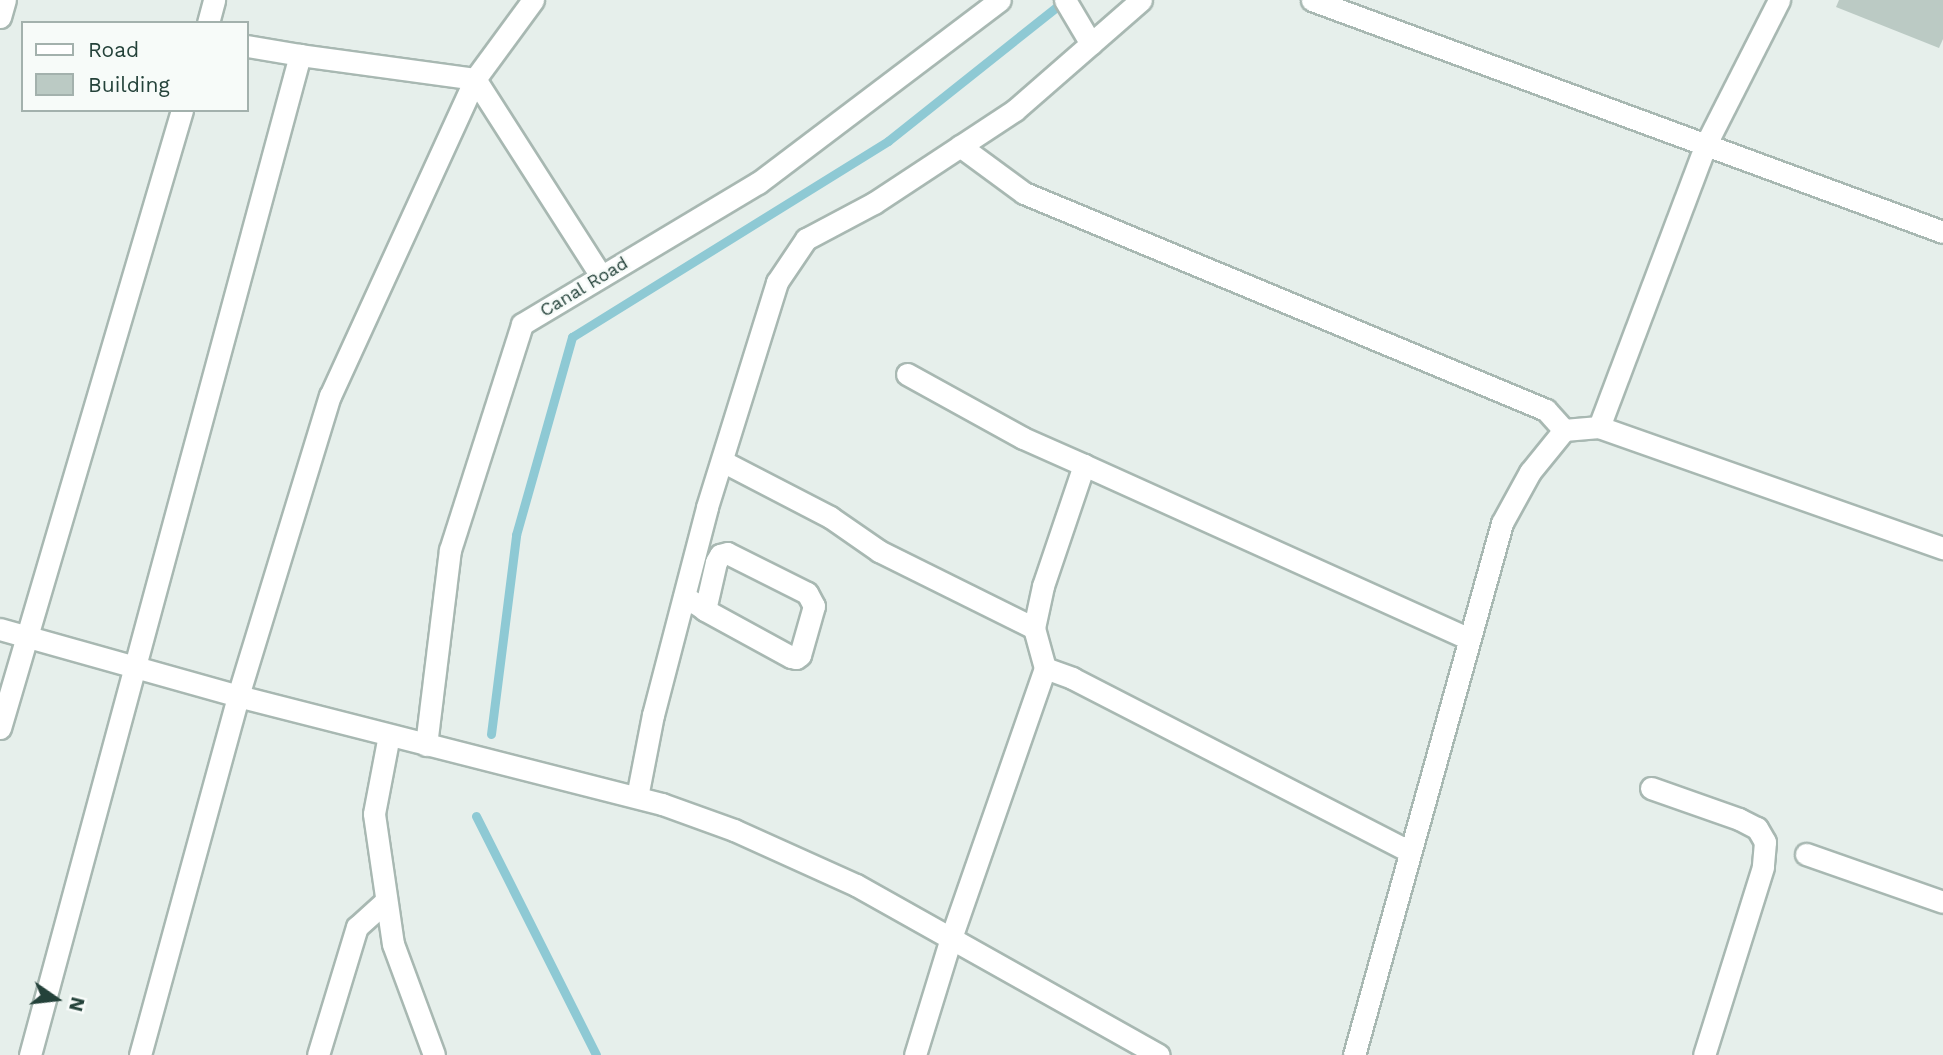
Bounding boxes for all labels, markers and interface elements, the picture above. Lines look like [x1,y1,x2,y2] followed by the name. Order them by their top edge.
[21,21,248,112] legend
[88,37,139,62] text: Road
[88,72,170,97] text: Building
[536,252,632,322] street label: Canal Road
[21,964,91,1034] north arrow
[64,995,90,1014] text: N

